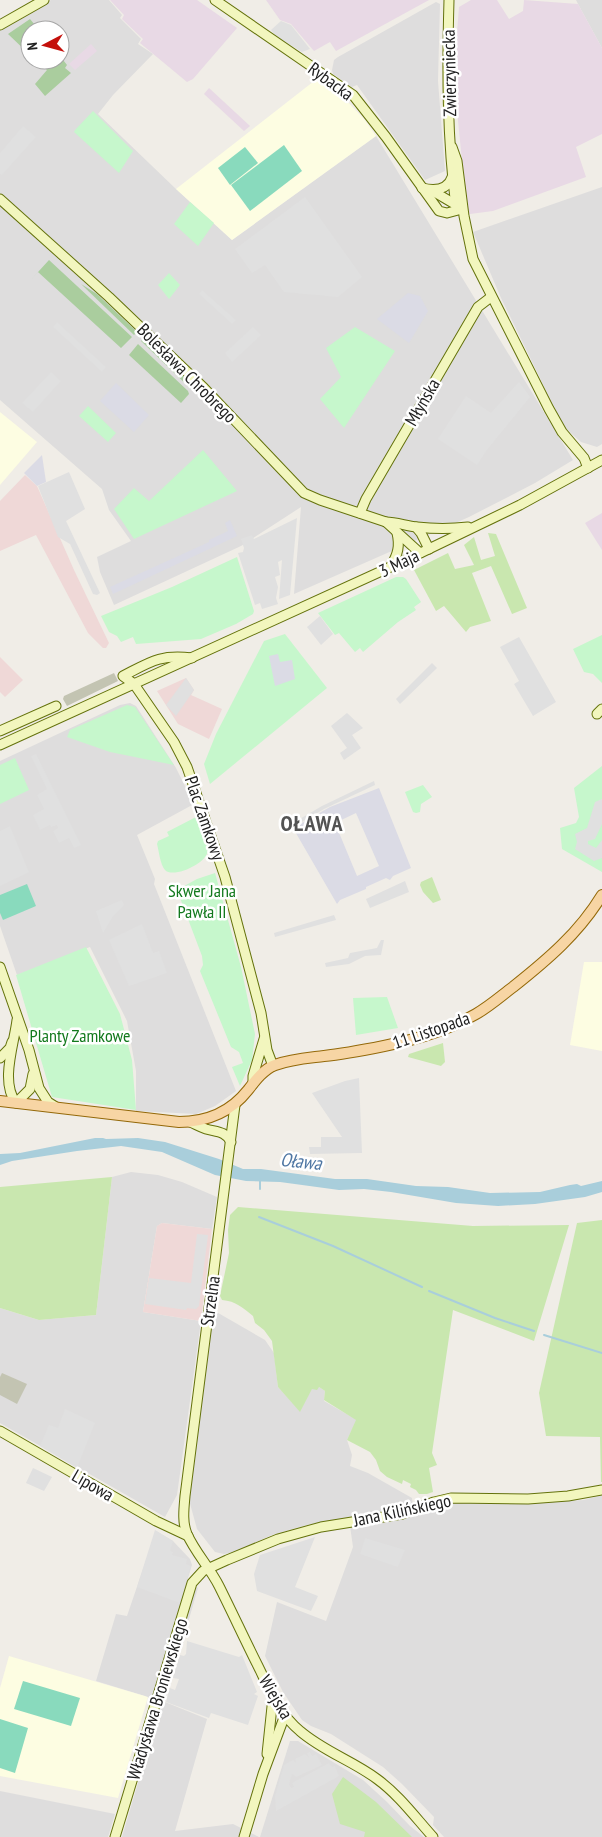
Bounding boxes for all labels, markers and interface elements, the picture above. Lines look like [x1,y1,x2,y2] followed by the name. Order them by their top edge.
[20,20,70,70] north arrow
[437,29,461,117] street label: Zwierzyniecka
[23,42,41,51] text: N
[304,57,358,105] street label: Rybacka
[132,318,242,428] street label: Bolesława Chrobrego
[399,374,445,430] street label: Młyńska
[375,544,423,582] street label: 3 Maja
[180,773,230,863] street label: Plac Zamkowy
[280,809,344,837] district label: OŁAWA
[168,879,236,923] park label: Skwer Jana Pawła II
[389,1006,473,1054] street label: 11 Listopada
[30,1024,130,1047] park label: Planty Zamkowe
[279,1147,324,1175] water label: Oława
[195,1274,225,1328] street label: Strzelna
[68,1464,118,1506] street label: Lipowa
[350,1488,453,1532] street label: Jana Kilińskiego
[121,1615,193,1783] street label: Władysława Broniewskiego
[254,1671,298,1723] street label: Wiejska

